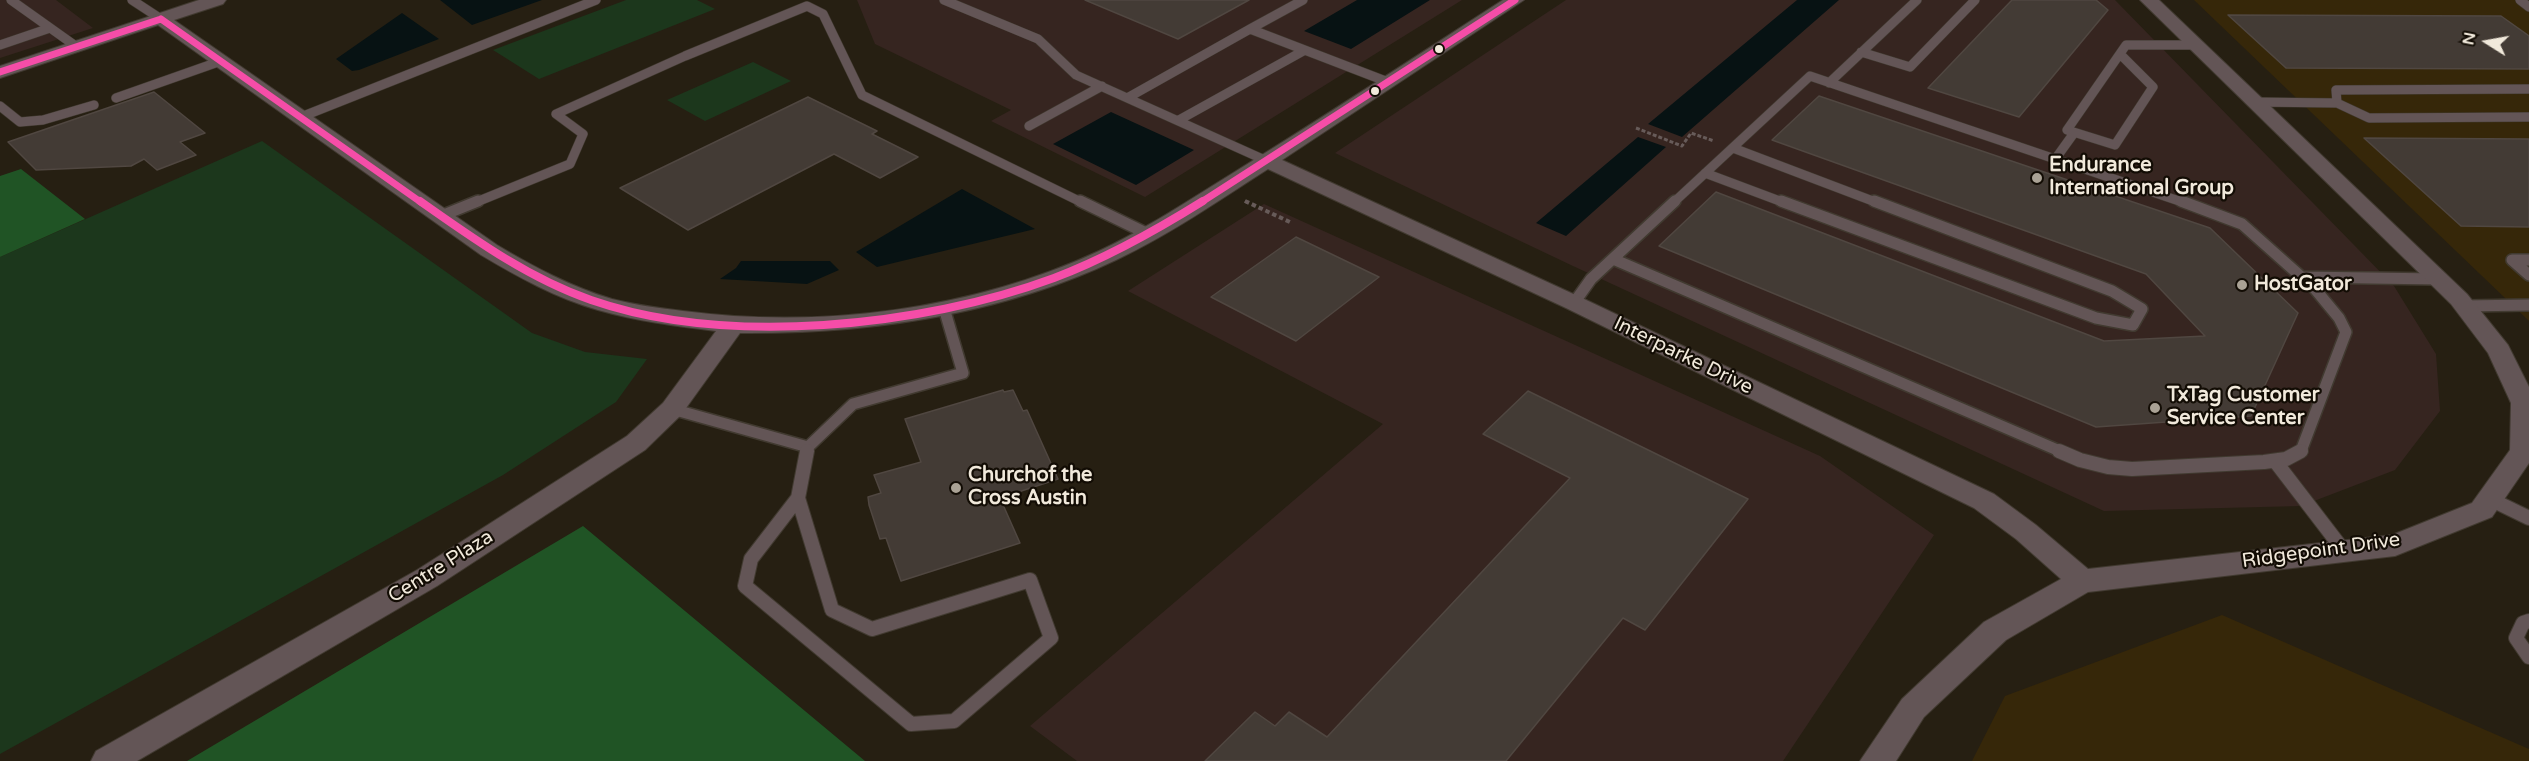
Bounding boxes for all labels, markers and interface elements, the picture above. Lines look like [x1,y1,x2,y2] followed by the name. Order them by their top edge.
[2457,12,2517,72] north arrow
[2458,30,2480,47] text: N
[1433,43,1445,55] unlabelled marker
[1369,85,1381,97] unlabelled marker
[2049,154,2234,201] place label: Endurance International Group
[2030,171,2044,185] marker: Endurance International Group
[2254,273,2352,297] place label: HostGator
[2235,278,2249,292] marker: HostGator
[1609,312,1757,400] street label: Interparke Drive
[2167,384,2319,431] place label: TxTag Customer Service Center
[2148,401,2162,415] marker: TxTag Customer Service Center
[968,464,1092,511] place label: Churchof the Cross Austin
[949,481,963,495] marker: Churchof the Cross Austin
[384,525,498,609] street label: Centre Plaza
[2240,528,2402,574] street label: Ridgepoint Drive

